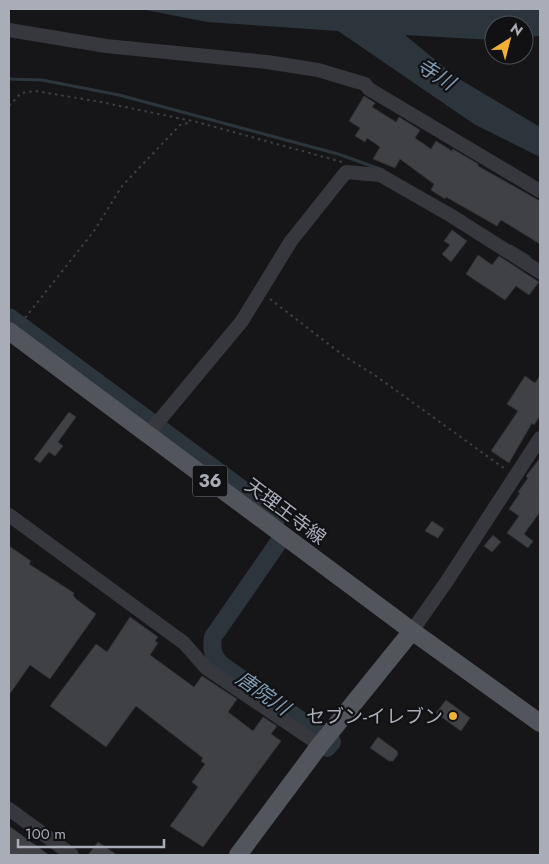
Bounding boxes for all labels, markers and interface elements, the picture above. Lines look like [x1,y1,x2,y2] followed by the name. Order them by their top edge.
[484,15,534,65] north arrow
[506,18,527,41] text: N
[411,52,462,98] water label: 寺川
[192,466,228,496] road number: 36
[240,472,332,551] street label: 天理王寺線
[230,664,297,724] water label: 唐院川
[306,703,443,730] place label: セブン-イレブン
[447,710,459,722] marker: セブン-イレブン
[18,816,164,848] scale bar
[25,823,66,845] text: 100 m

